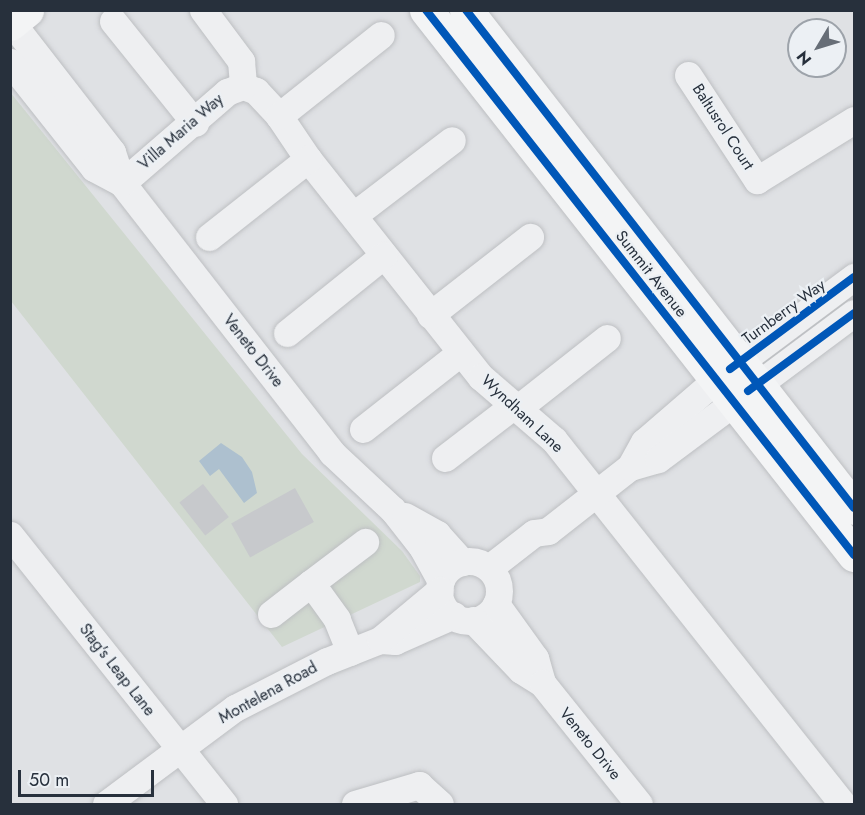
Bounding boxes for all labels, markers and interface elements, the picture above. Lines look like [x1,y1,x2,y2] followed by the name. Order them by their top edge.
[787,18,847,78] north arrow
[791,46,817,70] text: N
[688,80,758,174] street label: Baltusrol Court
[135,90,227,174] street label: Villa Maria Way
[611,227,691,321] street label: Summit Avenue
[739,275,829,349] street label: Turnberry Way
[219,311,287,391] street label: Veneto Drive
[477,371,567,457] street label: Wyndham Lane
[75,620,159,720] street label: Stag's Leap Lane
[215,658,321,728] street label: Montelena Road
[555,704,625,784] street label: Veneto Drive
[21,758,158,796] scale bar
[29,767,69,793] text: 50 m

